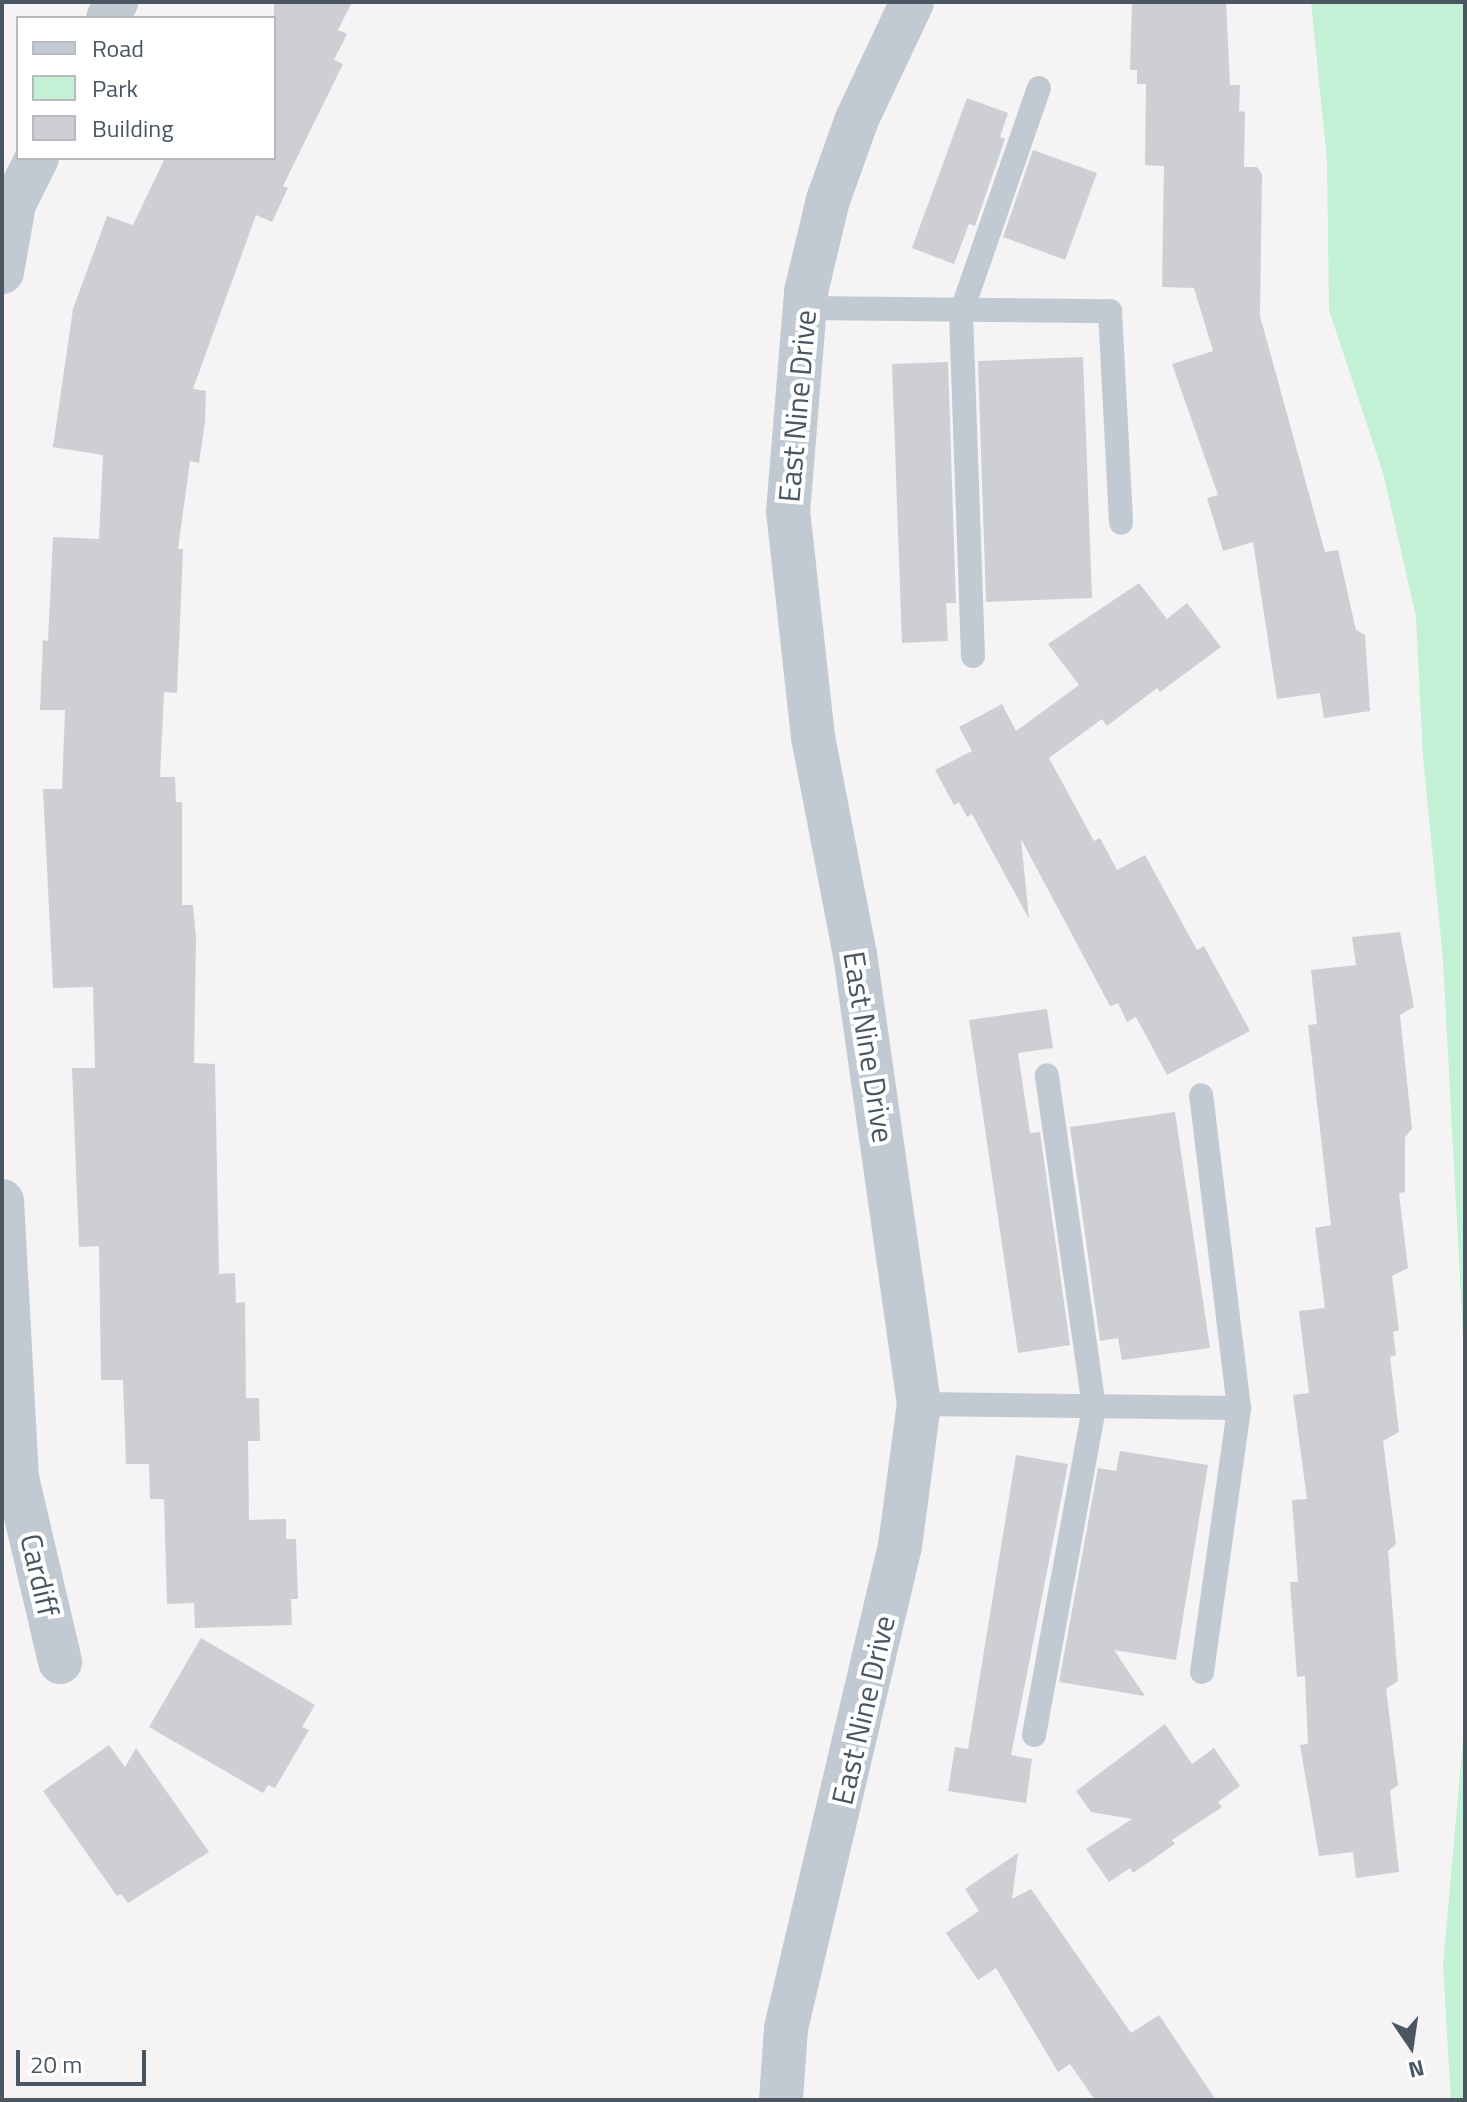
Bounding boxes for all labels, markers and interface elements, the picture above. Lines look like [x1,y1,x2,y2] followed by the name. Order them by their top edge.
[16,16,276,160] legend
[92,30,144,66] text: Road
[92,70,138,106] text: Park
[92,110,174,146] text: Building
[771,308,823,504] street label: East Nine Drive
[836,949,902,1145] street label: East Nine Drive
[13,1530,67,1620] street label: Cardiff
[824,1612,902,1808] street label: East Nine Drive
[1371,2006,1451,2086] north arrow
[20,2034,150,2084] scale bar
[30,2046,82,2082] text: 20 m
[1405,2051,1428,2088] text: N

